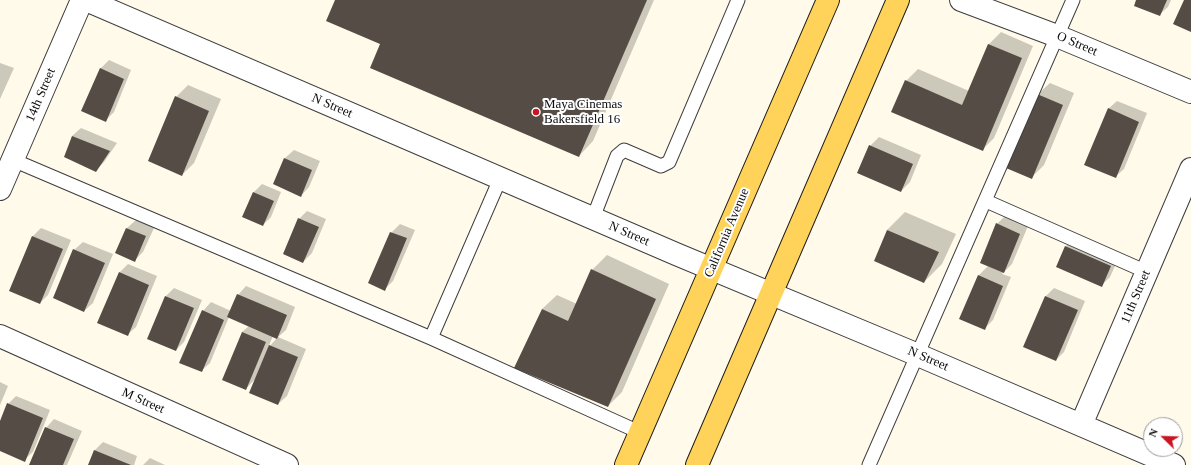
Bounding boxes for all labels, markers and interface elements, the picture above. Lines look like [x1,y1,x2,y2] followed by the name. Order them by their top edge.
[1054,28,1100,60] street label: O Street
[23,66,59,124] street label: 14th Street
[309,90,355,122] street label: N Street
[544,97,622,128] place label: Maya Cinemas Bakersfield 16
[531,107,541,117] marker: Maya Cinemas Bakersfield 16
[701,186,753,280] street label: California Avenue
[606,218,652,250] street label: N Street
[1118,268,1154,326] street label: 11th Street
[905,343,951,375] street label: N Street
[119,385,167,417] street label: M Street
[1143,417,1183,457] north arrow
[1146,427,1160,439] text: N

